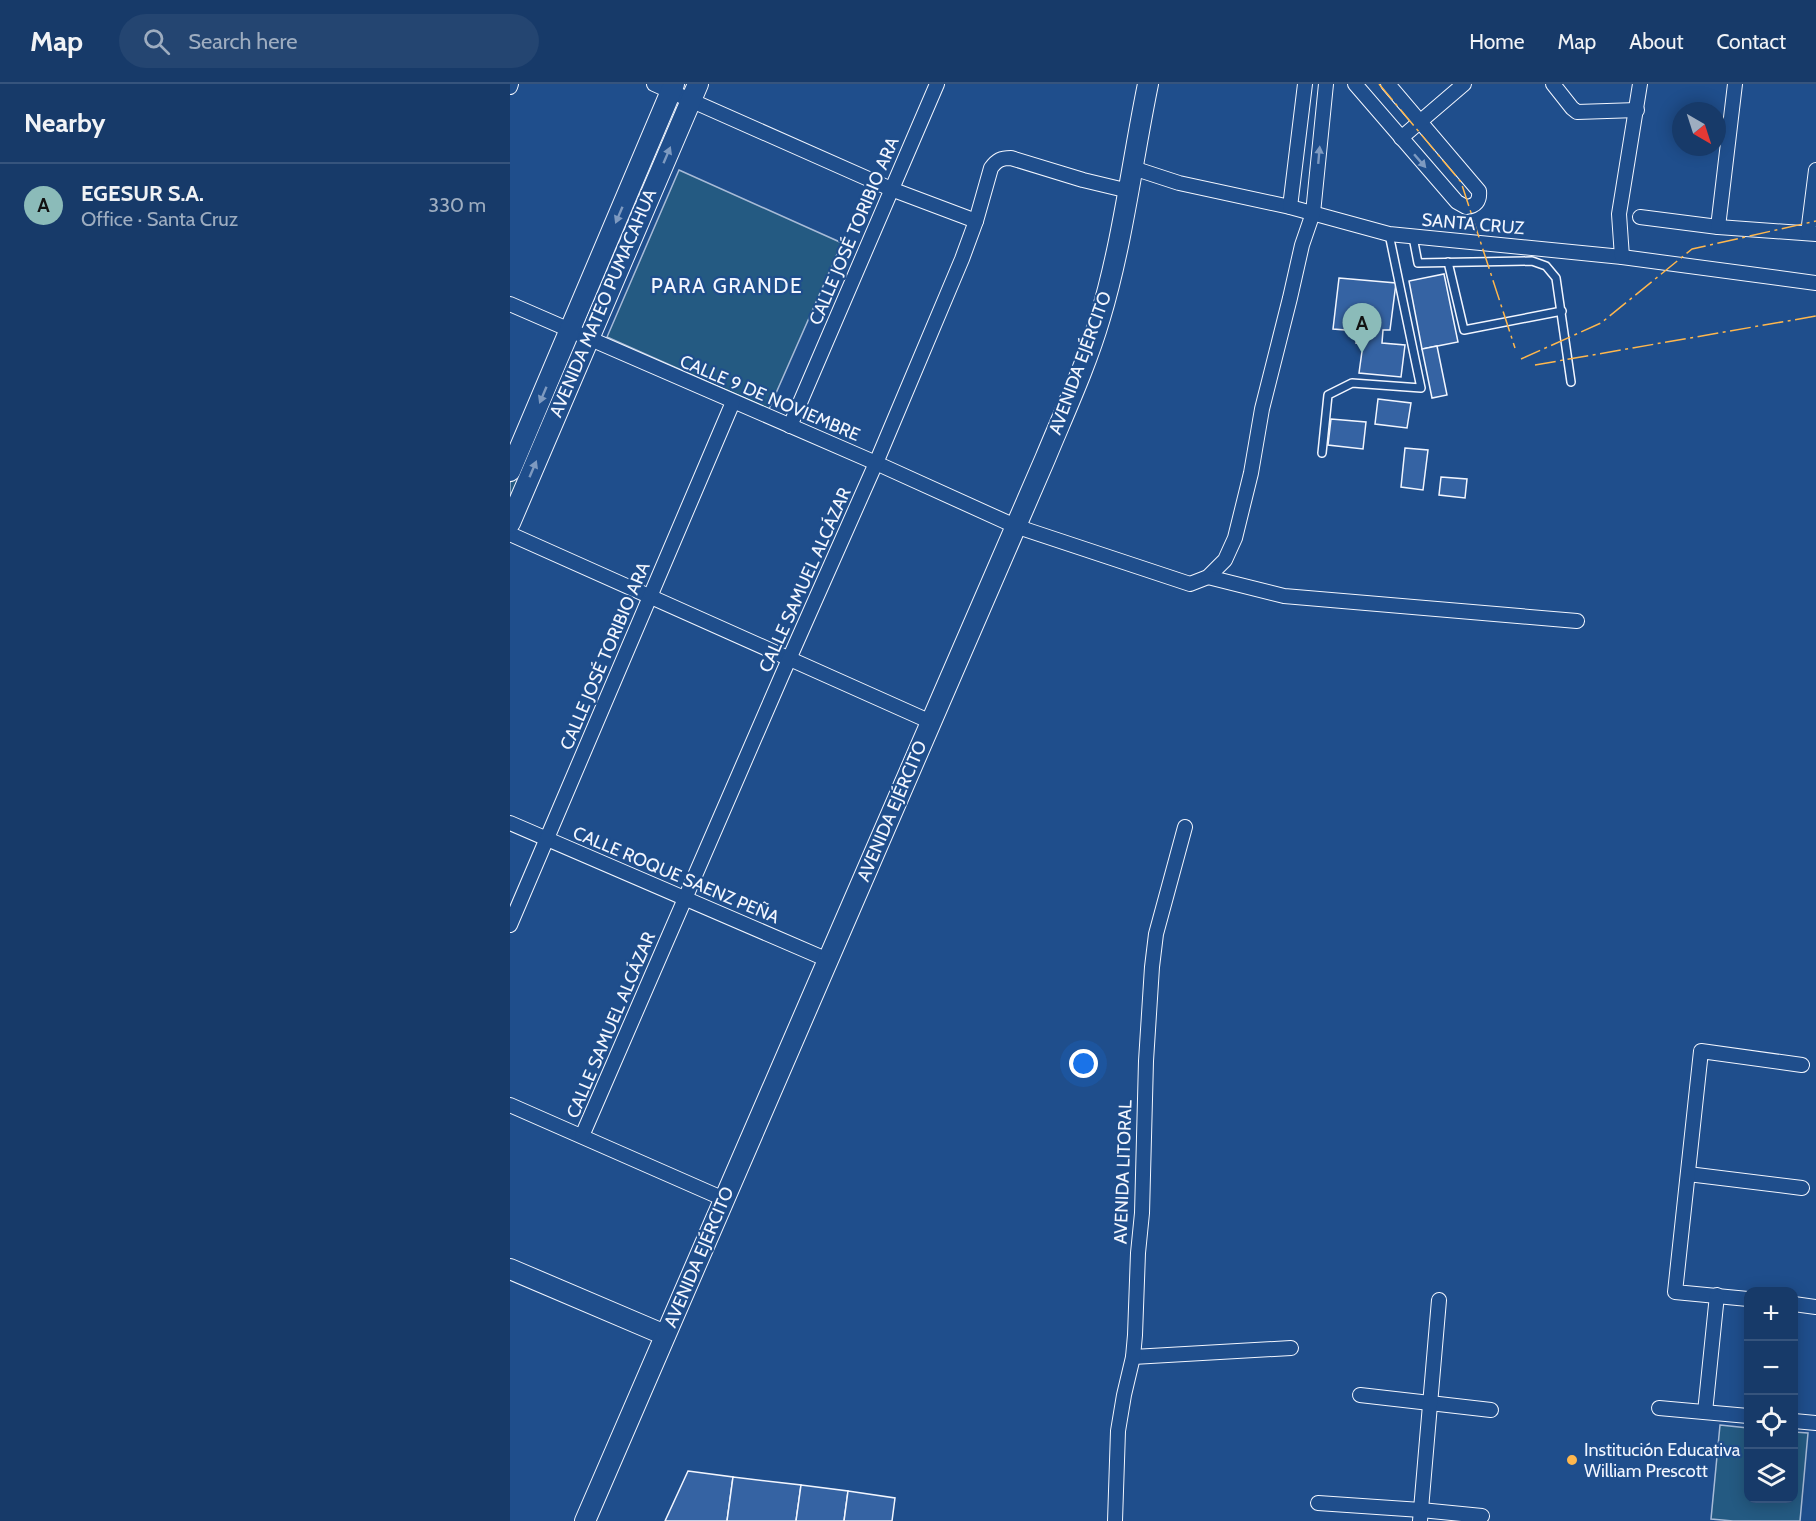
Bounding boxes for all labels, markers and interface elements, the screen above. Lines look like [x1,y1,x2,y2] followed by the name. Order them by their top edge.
[119,14,539,68] search box
[30,24,83,58] text: Map
[140,25,173,58] icon: search
[188,28,297,55] text: Search here
[1469,29,1525,54] text: Home
[1558,29,1596,54] text: Map
[1629,29,1683,54] text: About
[1716,29,1786,54] text: Contact
[1672,102,1726,156] north arrow
[24,107,105,139] text: Nearby
[804,134,904,328] street label: CALLE JOSÉ TORIBIO ARA
[1314,145,1324,164] one-way arrow
[663,146,672,163] one-way arrow
[1414,153,1427,168] one-way arrow
[81,180,204,207] text: EGESUR S.A.
[545,186,661,420] street label: AVENIDA MATEO PUMACAHUA
[37,193,50,217] text: A
[428,193,486,217] text: 330 m
[614,206,623,224] one-way arrow
[81,207,238,231] text: Office · Santa Cruz
[1421,209,1525,239] street label: SANTA CRUZ
[651,273,803,298] district label: PARA GRANDE
[1044,288,1116,437] street label: AVENIDA EJÉRCITO
[1342,304,1382,353] pin: A
[677,350,863,446] street label: CALLE 9 DE NOVIEMBRE
[538,386,547,403] one-way arrow
[529,460,538,478] one-way arrow
[754,484,856,676] street label: CALLE SAMUEL ALCÁZAR
[555,559,655,753] street label: CALLE JOSÉ TORIBIO ARA
[852,737,932,885] street label: AVENIDA EJÉRCITO
[569,821,783,929] street label: CALLE ROQUE SAENZ PEÑA
[562,928,660,1121] street label: CALLE SAMUEL ALCÁZAR
[1069,1049,1098,1078] your location
[1109,1100,1137,1244] street label: AVENIDA LITORAL
[659,1183,739,1331] street label: AVENIDA EJÉRCITO
[1744,1287,1798,1503] map controls
[1744,1287,1798,1341] button: +
[1744,1341,1798,1395] button: −
[1744,1395,1798,1449] button: locate
[1584,1439,1741,1482] place label: Institución Educativa William Prescott
[1744,1449,1798,1503] button: layers
[1565,1453,1579,1467] marker: Institución Educativa William Prescott

